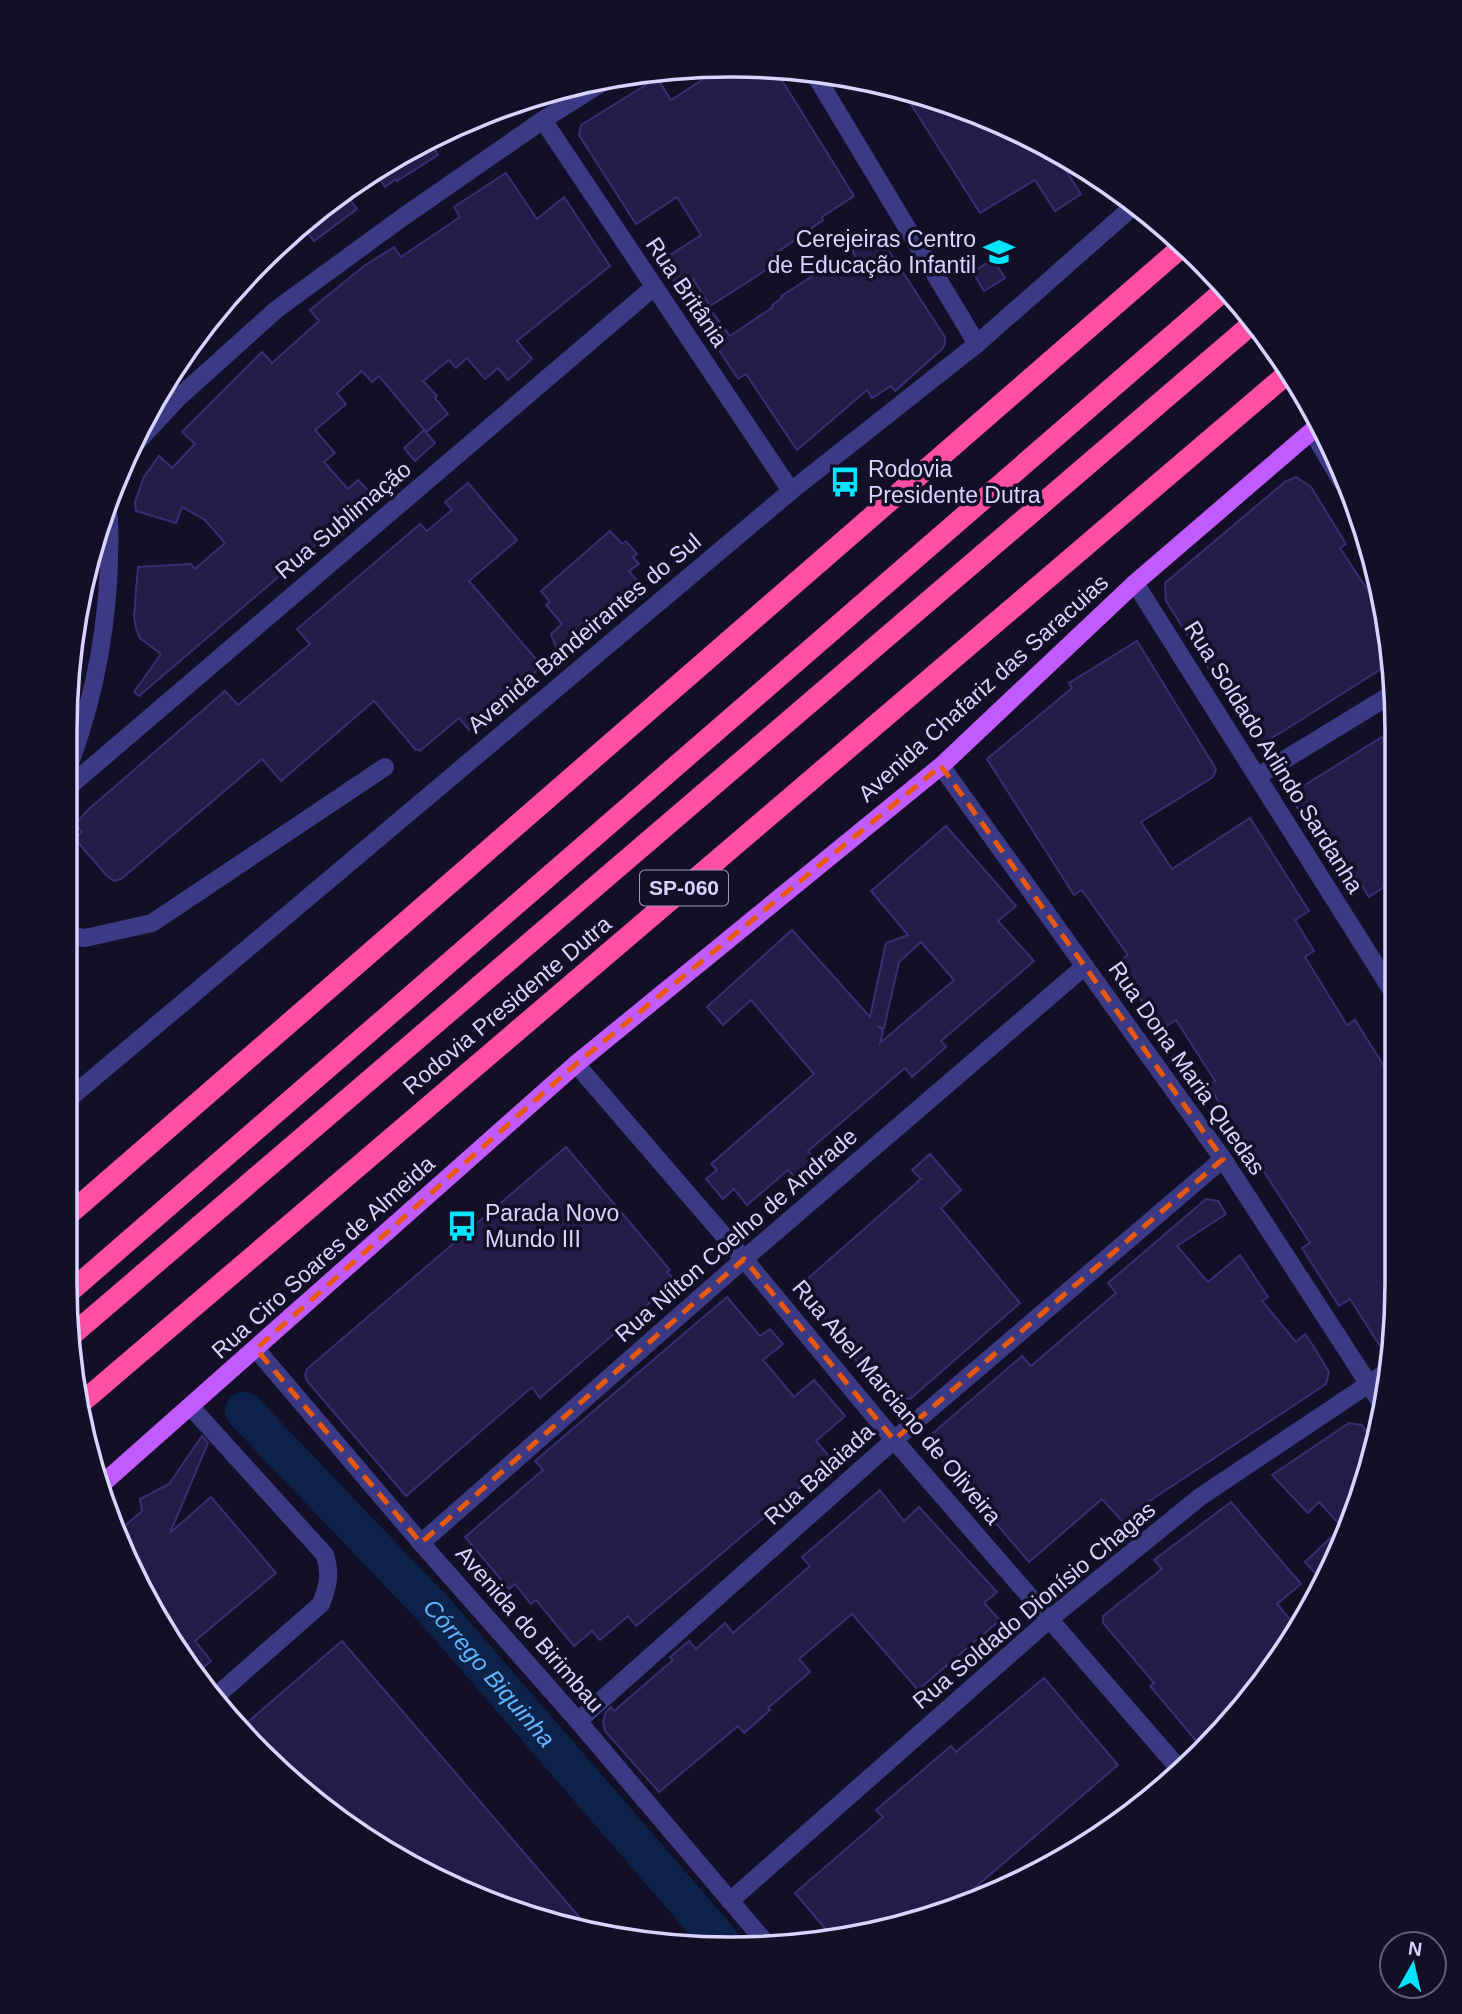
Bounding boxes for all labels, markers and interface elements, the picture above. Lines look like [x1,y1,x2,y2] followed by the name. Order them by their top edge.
[768,226,976,278] place label: Cerejeiras Centro de Educação Infantil
[641,232,733,352] street label: Rua Britânia
[982,235,1016,269] school or university icon: Cerejeiras Centro de Educação Infantil
[270,456,416,584] street label: Rua Sublimação
[868,456,1041,508] place label: Rodovia Presidente Dutra
[828,465,862,499] bus stop icon: Rodovia Presidente Dutra
[462,528,706,738] street label: Avenida Bandeirantes do Sul
[853,569,1113,807] street label: Avenida Chafariz das Saracuias
[1179,616,1369,898] street label: Rua Soldado Arlindo Sardanha
[640,870,728,906] road number: SP-060
[398,910,616,1100] street label: Rodovia Presidente Dutra
[1103,956,1271,1180] street label: Rua Dona Maria Quedas
[610,1123,862,1347] street label: Rua Nílton Coelho de Andrade
[206,1150,440,1364] street label: Rua Ciro Soares de Almeida
[485,1200,619,1252] place label: Parada Novo Mundo III
[445,1209,479,1243] bus stop icon: Parada Novo Mundo III
[787,1275,1007,1529] street label: Rua Abel Marciano de Oliveira
[759,1418,879,1530] street label: Rua Balaiada
[908,1496,1160,1714] street label: Rua Soldado Dionísio Chagas
[451,1541,609,1717] street label: Avenida do Birimbau
[418,1593,561,1753] water label: Córrego Biquinha
[1378,1930,1448,2000] north arrow
[1407,1937,1424,1960] text: N

